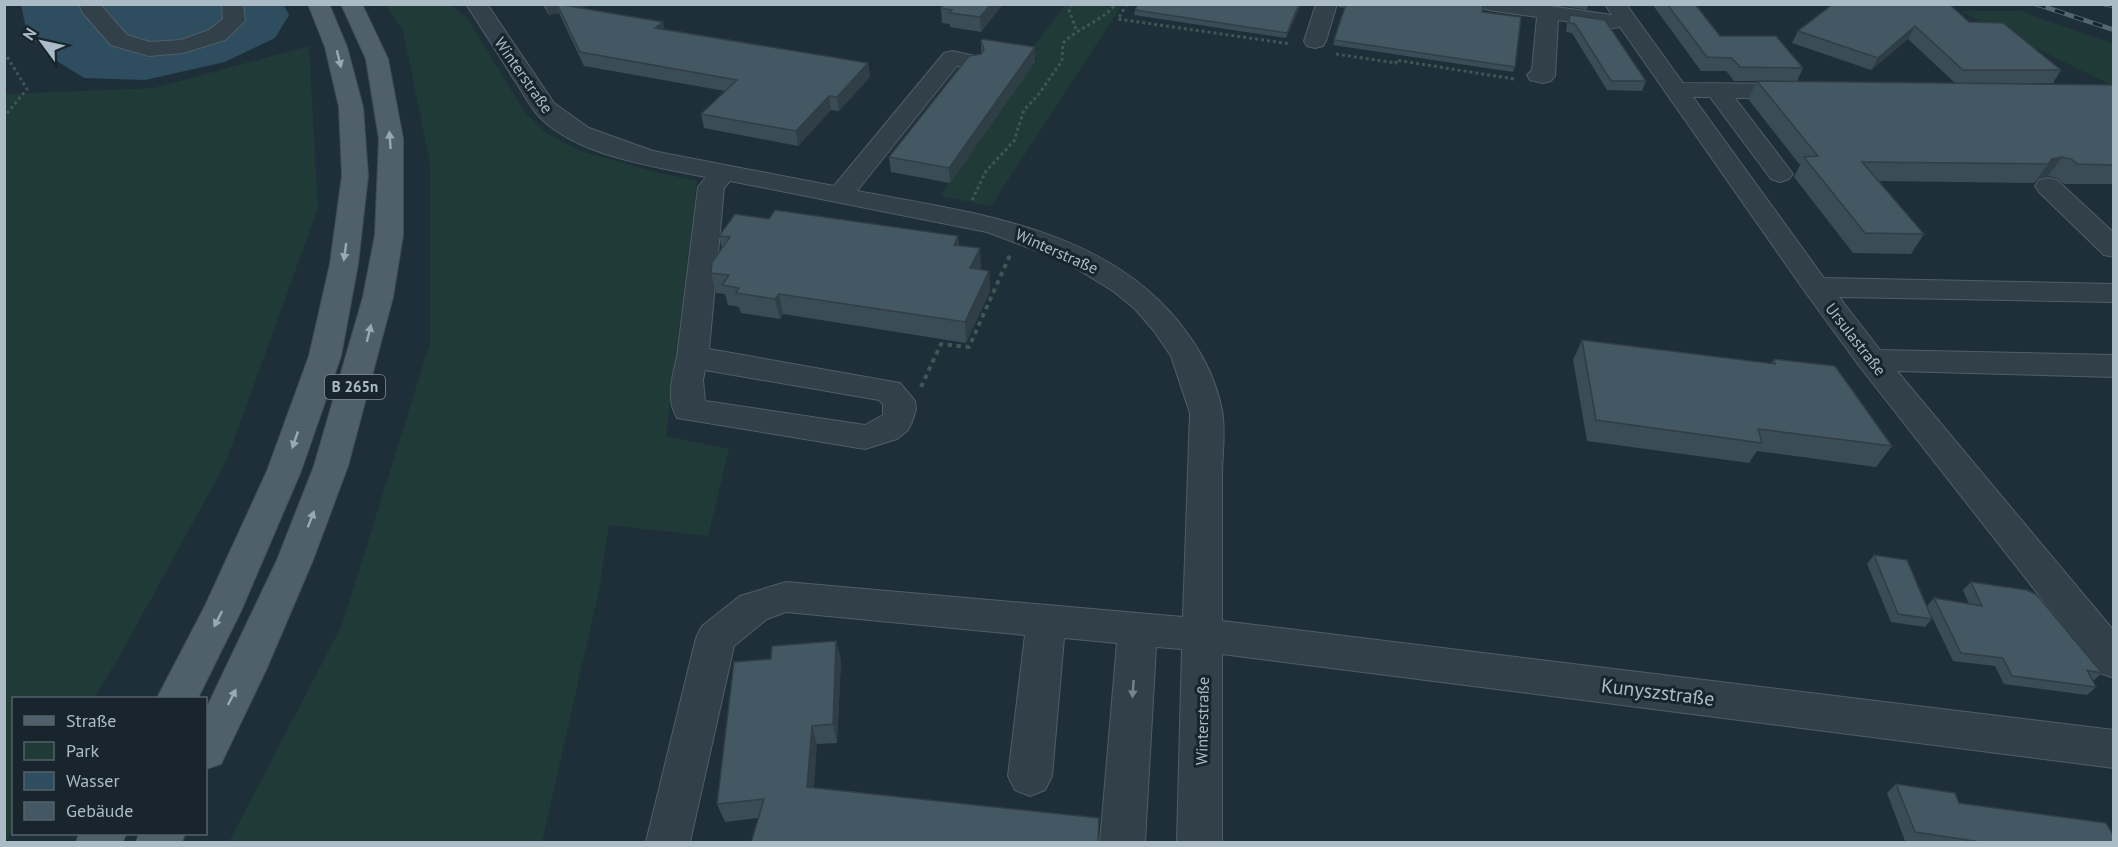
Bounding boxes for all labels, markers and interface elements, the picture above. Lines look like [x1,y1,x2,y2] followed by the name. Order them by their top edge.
[12,12,72,72] north arrow
[18,24,41,44] text: N
[490,33,558,117] street label: Winterstraße
[335,50,344,68] one-way arrow
[385,131,395,150] one-way arrow
[1013,224,1101,278] street label: Winterstraße
[341,242,350,261] one-way arrow
[1821,299,1891,379] street label: Ursulastraße
[365,324,374,342] one-way arrow
[325,375,385,399] road number: B 265n
[290,431,300,449] one-way arrow
[307,510,316,528] one-way arrow
[214,610,223,627] one-way arrow
[1600,672,1716,712] street label: Kunyszstraße
[1191,677,1213,765] street label: Winterstraße
[1128,679,1138,698] one-way arrow
[227,689,236,706] one-way arrow
[12,697,207,835] legend
[66,709,117,732] text: Straße
[66,739,99,762] text: Park
[66,769,120,792] text: Wasser
[66,799,133,822] text: Gebäude

